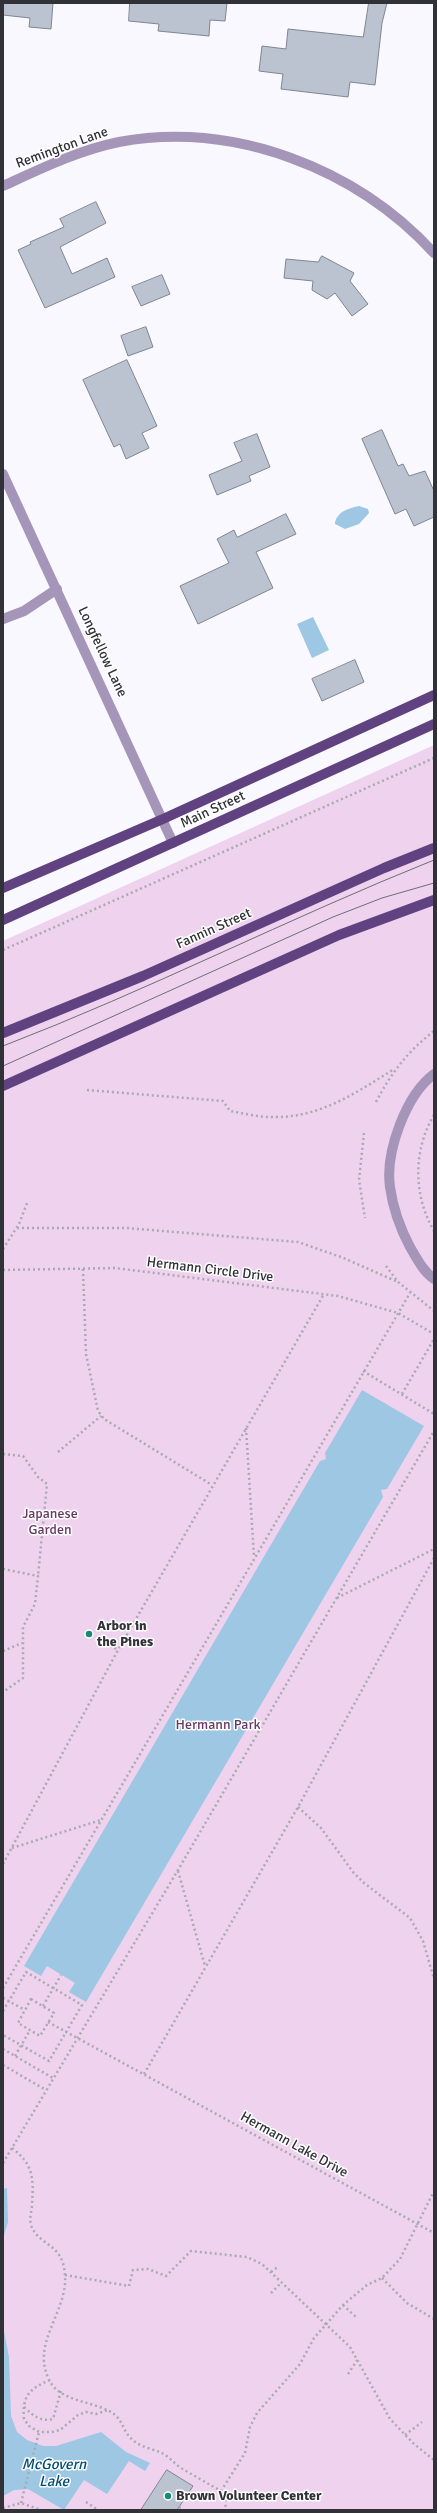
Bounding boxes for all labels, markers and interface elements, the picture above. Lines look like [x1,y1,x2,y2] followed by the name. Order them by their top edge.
[14,124,110,172] street label: Remington Lane
[74,604,130,700] street label: Longfellow Lane
[178,788,248,832] street label: Main Street
[174,905,254,953] street label: Fannin Street
[146,1254,274,1286] street label: Hermann Circle Drive
[22,1506,78,1538] park label: Japanese Garden
[97,1618,153,1650] place label: Arbor in the Pines
[84,1629,94,1639] marker: Arbor in the Pines
[175,1717,261,1733] park label: Hermann Park
[237,2108,351,2182] street label: Hermann Lake Drive
[22,2456,86,2491] water label: McGovern Lake
[176,2488,322,2504] place label: Brown Volunteer Center
[163,2491,173,2501] marker: Brown Volunteer Center

